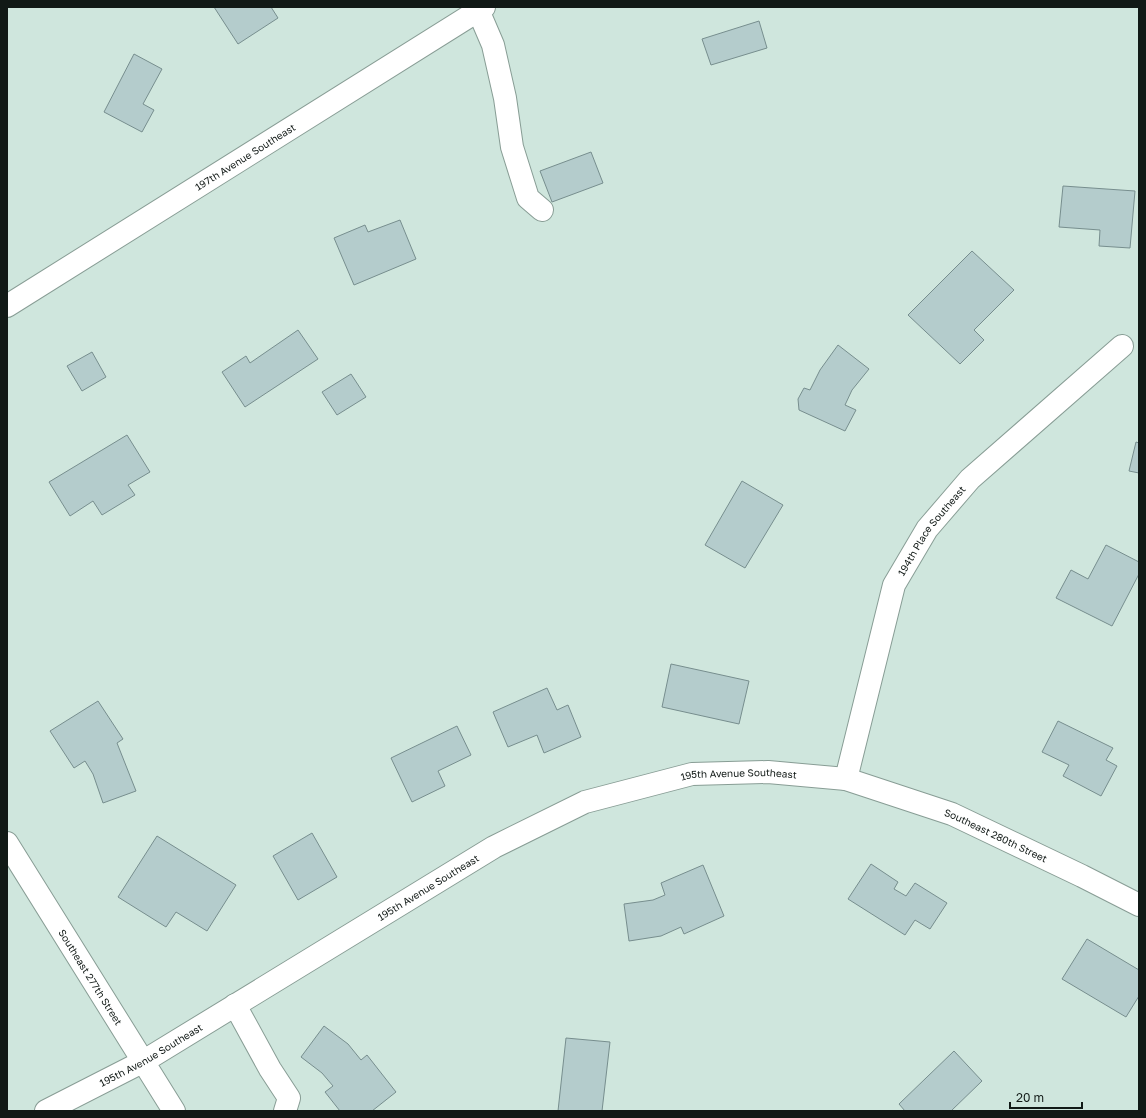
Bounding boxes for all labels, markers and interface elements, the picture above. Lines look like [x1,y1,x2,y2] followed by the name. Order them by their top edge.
[193,121,297,193] street label: 197th Avenue Southeast
[895,483,968,578] street label: 194th Place Southeast
[679,766,797,783] street label: 195th Avenue Southeast
[943,806,1049,865] street label: Southeast 280th Street
[375,852,481,923] street label: 195th Avenue Southeast
[56,927,125,1027] street label: Southeast 277th Street
[97,1021,205,1089] street label: 195th Avenue Southeast
[1010,1084,1082,1110] scale bar
[1016,1090,1044,1105] text: 20 m

